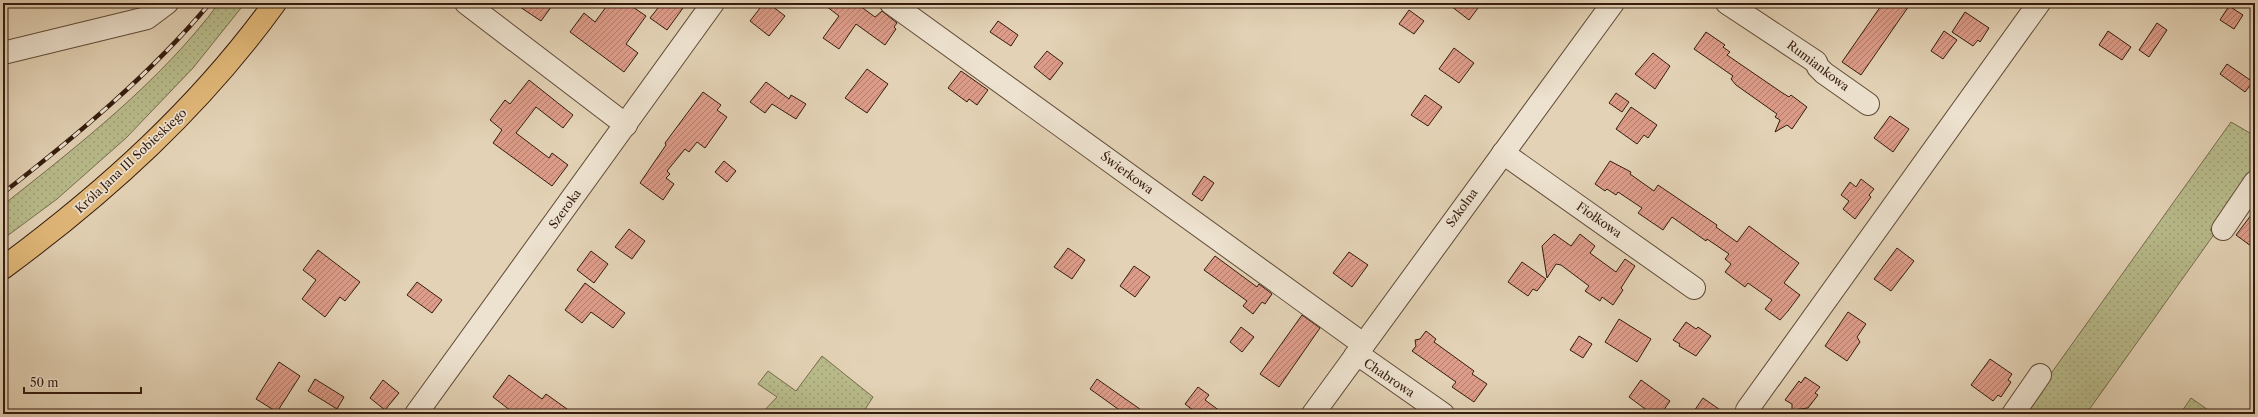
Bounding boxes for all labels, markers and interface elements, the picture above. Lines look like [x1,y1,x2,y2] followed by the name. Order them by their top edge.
[1784,37,1853,94] street label: Rumiankowa
[72,105,190,216] street label: Króla Jana III Sobieskiego
[1098,148,1158,197] street label: Świerkowa
[545,185,584,231] street label: Szeroka
[1442,185,1481,230] street label: Szkolna
[1574,199,1625,241] street label: Fiołkowa
[1361,355,1418,400] street label: Chabrowa
[24,369,141,395] scale bar
[30,375,59,390] text: 50 m

